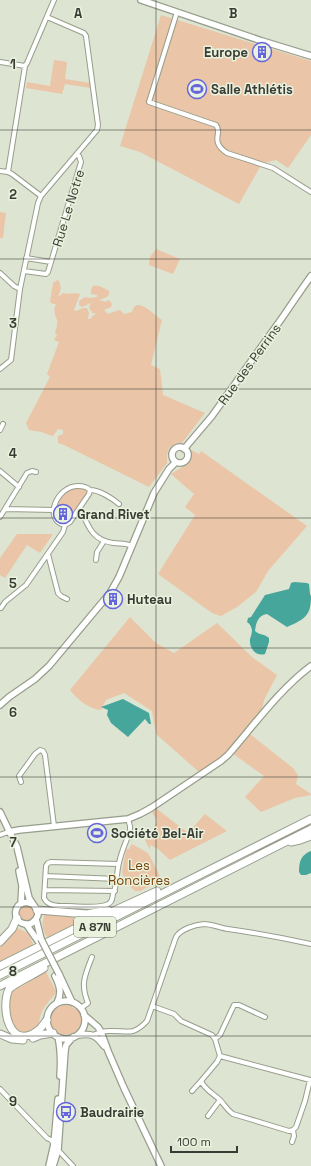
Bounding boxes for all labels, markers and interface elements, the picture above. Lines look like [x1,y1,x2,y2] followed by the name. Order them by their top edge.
[74,5,83,22] text: A
[229,5,238,22] text: B
[251,41,273,63] building icon: Europe
[204,44,248,61] place label: Europe
[10,56,16,73] text: 1
[186,78,208,100] sports icon: Salle Athlétis
[211,81,293,98] place label: Salle Athlétis
[49,167,88,249] street label: Rue Le Notre
[9,186,17,203] text: 2
[9,315,17,332] text: 3
[214,320,285,408] street label: Rue des Perrins
[9,445,17,462] text: 4
[52,503,74,525] building icon: Grand Rivet
[77,506,150,523] place label: Grand Rivet
[9,575,17,592] text: 5
[102,588,124,610] building icon: Huteau
[127,591,172,608] place label: Huteau
[9,704,17,721] text: 6
[86,822,108,844] sports icon: Société Bel-Air
[111,825,204,842] place label: Société Bel-Air
[9,834,17,851] text: 7
[108,857,170,889] park label: Les Roncières
[74,917,116,937] road number: A 87N
[9,963,17,980] text: 8
[9,1093,17,1110] text: 9
[55,1101,77,1123] bus stop icon: Baudrairie
[80,1104,144,1121] place label: Baudrairie
[171,1128,237,1154] scale bar
[177,1134,211,1150] text: 100 m

